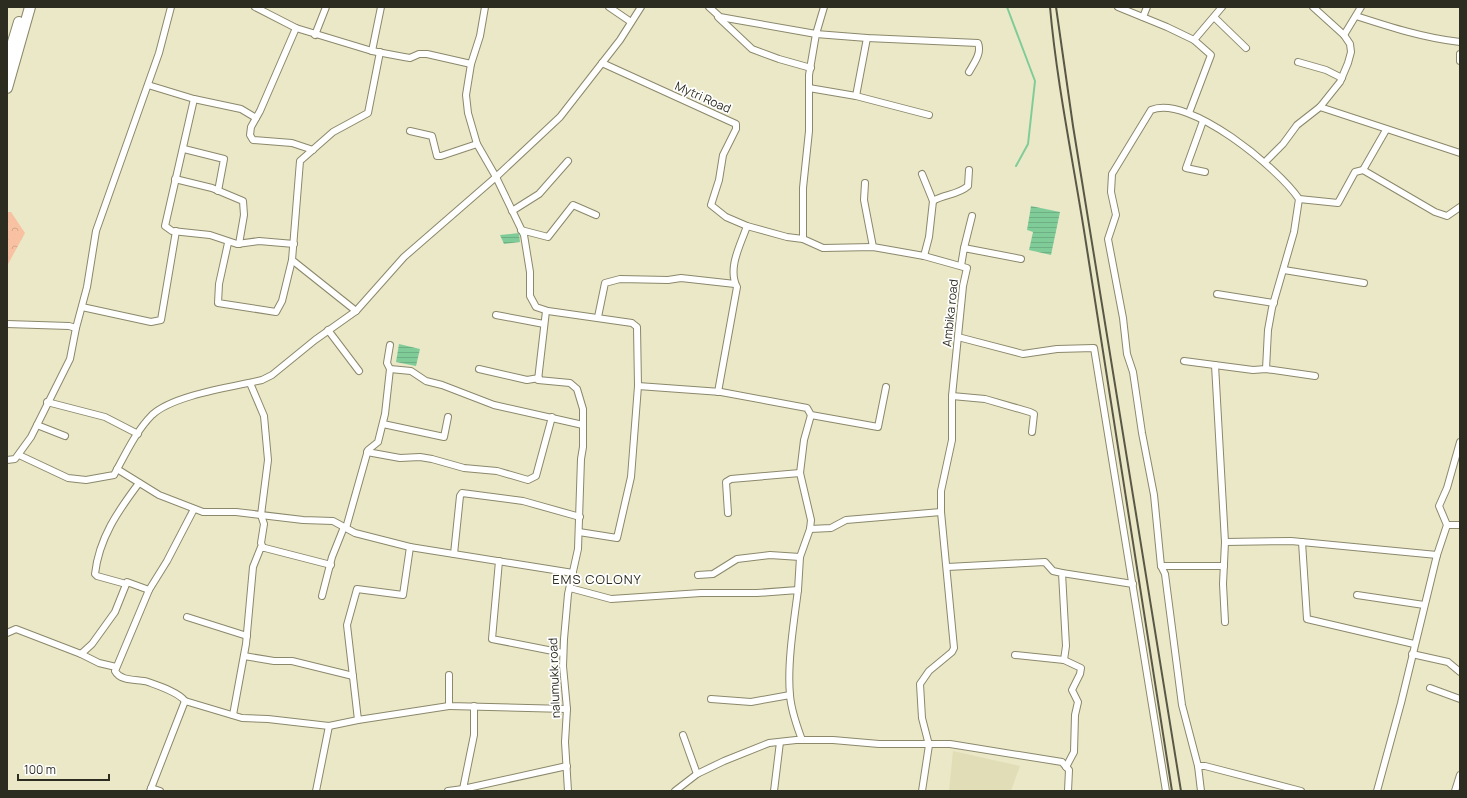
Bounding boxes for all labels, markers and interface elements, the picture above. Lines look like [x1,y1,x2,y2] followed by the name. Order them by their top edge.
[672,77,734,117] street label: Mytri Road
[938,278,962,348] street label: Ambika road
[552,570,642,588] district label: EMS COLONY
[544,638,564,718] street label: nalumukk road
[18,756,109,782] scale bar
[24,761,56,778] text: 100 m

